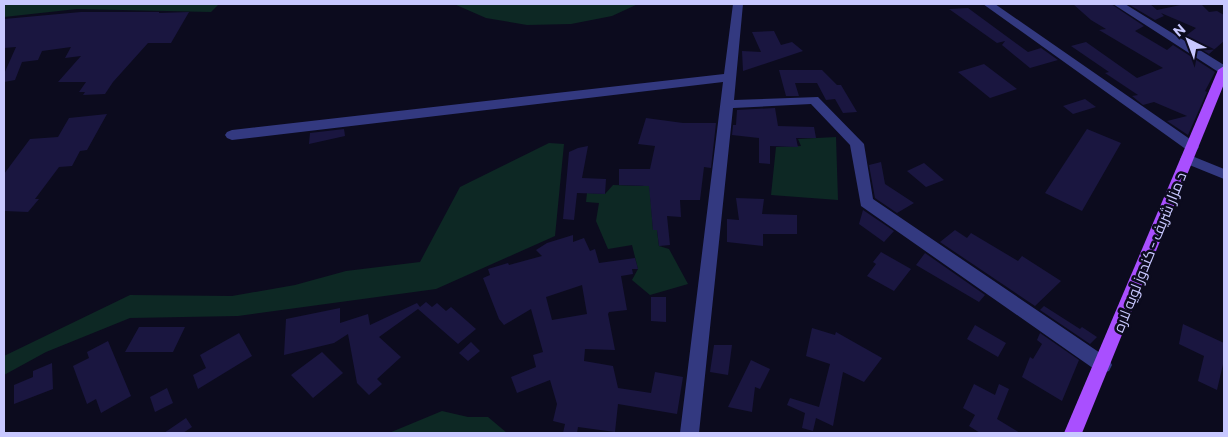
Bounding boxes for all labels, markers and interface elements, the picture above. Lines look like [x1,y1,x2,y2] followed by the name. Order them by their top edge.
[1163,15,1213,65] north arrow
[1169,20,1189,40] text: N
[1109,169,1190,335] street label: د مزار شریف - کندوز لویه لاره

